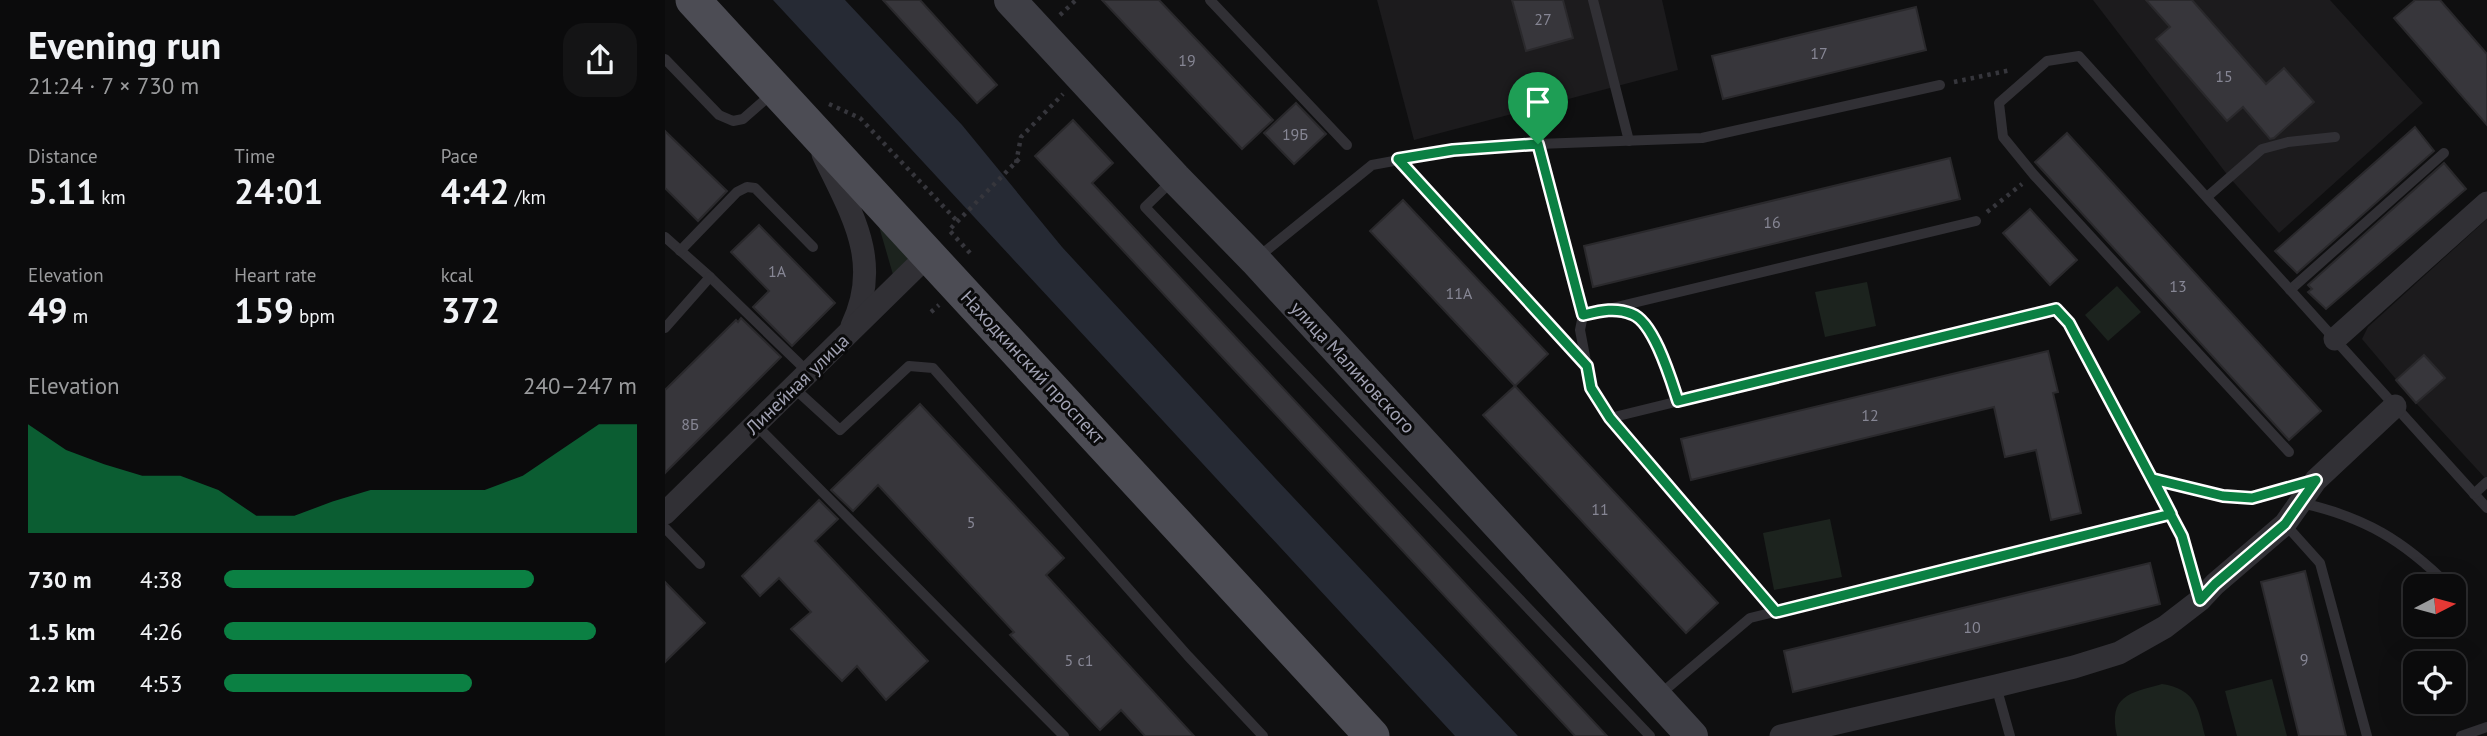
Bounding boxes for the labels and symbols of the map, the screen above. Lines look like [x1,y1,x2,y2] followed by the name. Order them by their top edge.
[1534,9,1552,29] house number: 27
[1810,43,1828,63] house number: 17
[1178,50,1196,70] house number: 19
[2215,66,2233,86] house number: 15
[1508,72,1568,144] pin
[1282,124,1308,144] house number: 19Б
[1763,212,1781,232] house number: 16
[768,261,787,281] house number: 1А
[2169,276,2187,296] house number: 13
[1446,283,1473,303] house number: 11А
[956,285,1111,449] street label: Находкинский проспект
[1285,296,1421,438] street label: улица Малиновского
[740,329,854,440] street label: Линейная улица
[1861,405,1879,425] house number: 12
[681,414,699,434] house number: 8Б
[1591,499,1609,519] house number: 11
[967,512,975,532] house number: 5
[2403,574,2466,637] north arrow
[1963,617,1981,637] house number: 10
[2300,649,2308,669] house number: 9
[1065,650,1093,670] house number: 5 с1

